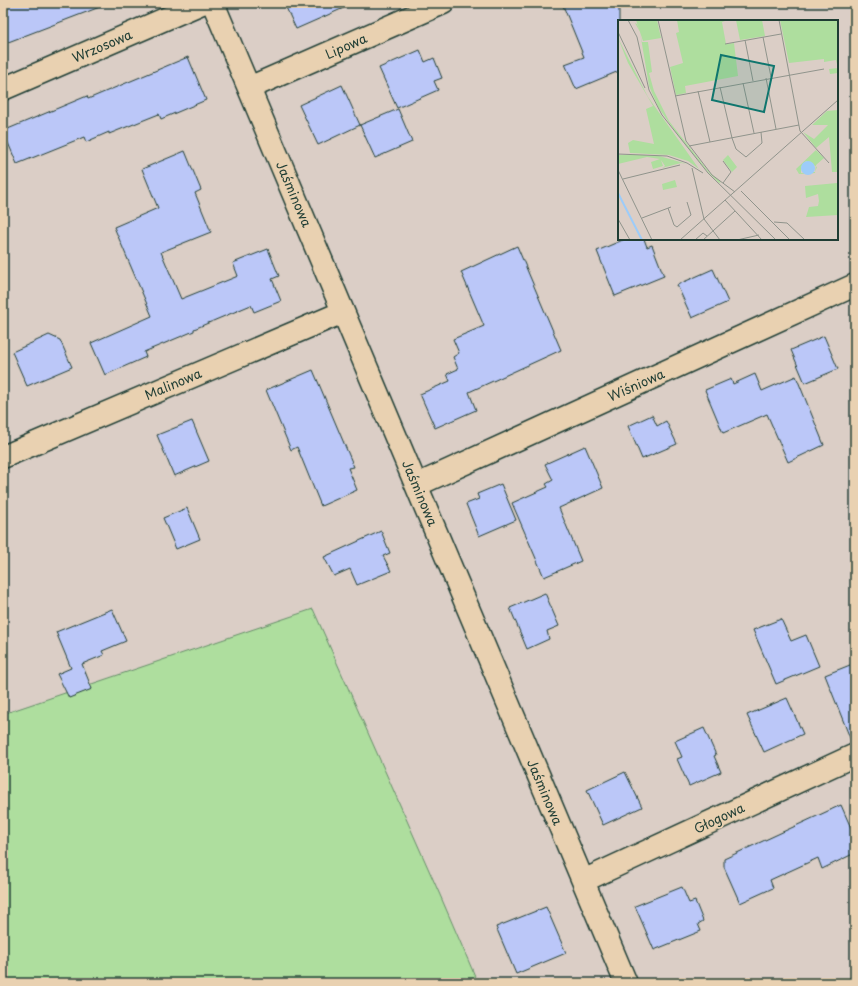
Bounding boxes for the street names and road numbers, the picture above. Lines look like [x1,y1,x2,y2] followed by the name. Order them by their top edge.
[69,24,136,67] street label: Wrzosowa
[322,28,370,63] street label: Lipowa
[272,158,317,231] street label: Jaśminowa
[141,363,205,404] street label: Malinowa
[604,363,668,405] street label: Wiśniowa
[398,457,443,530] street label: Jaśminowa
[523,756,568,829] street label: Jaśminowa
[690,797,748,838] street label: Głogowa

